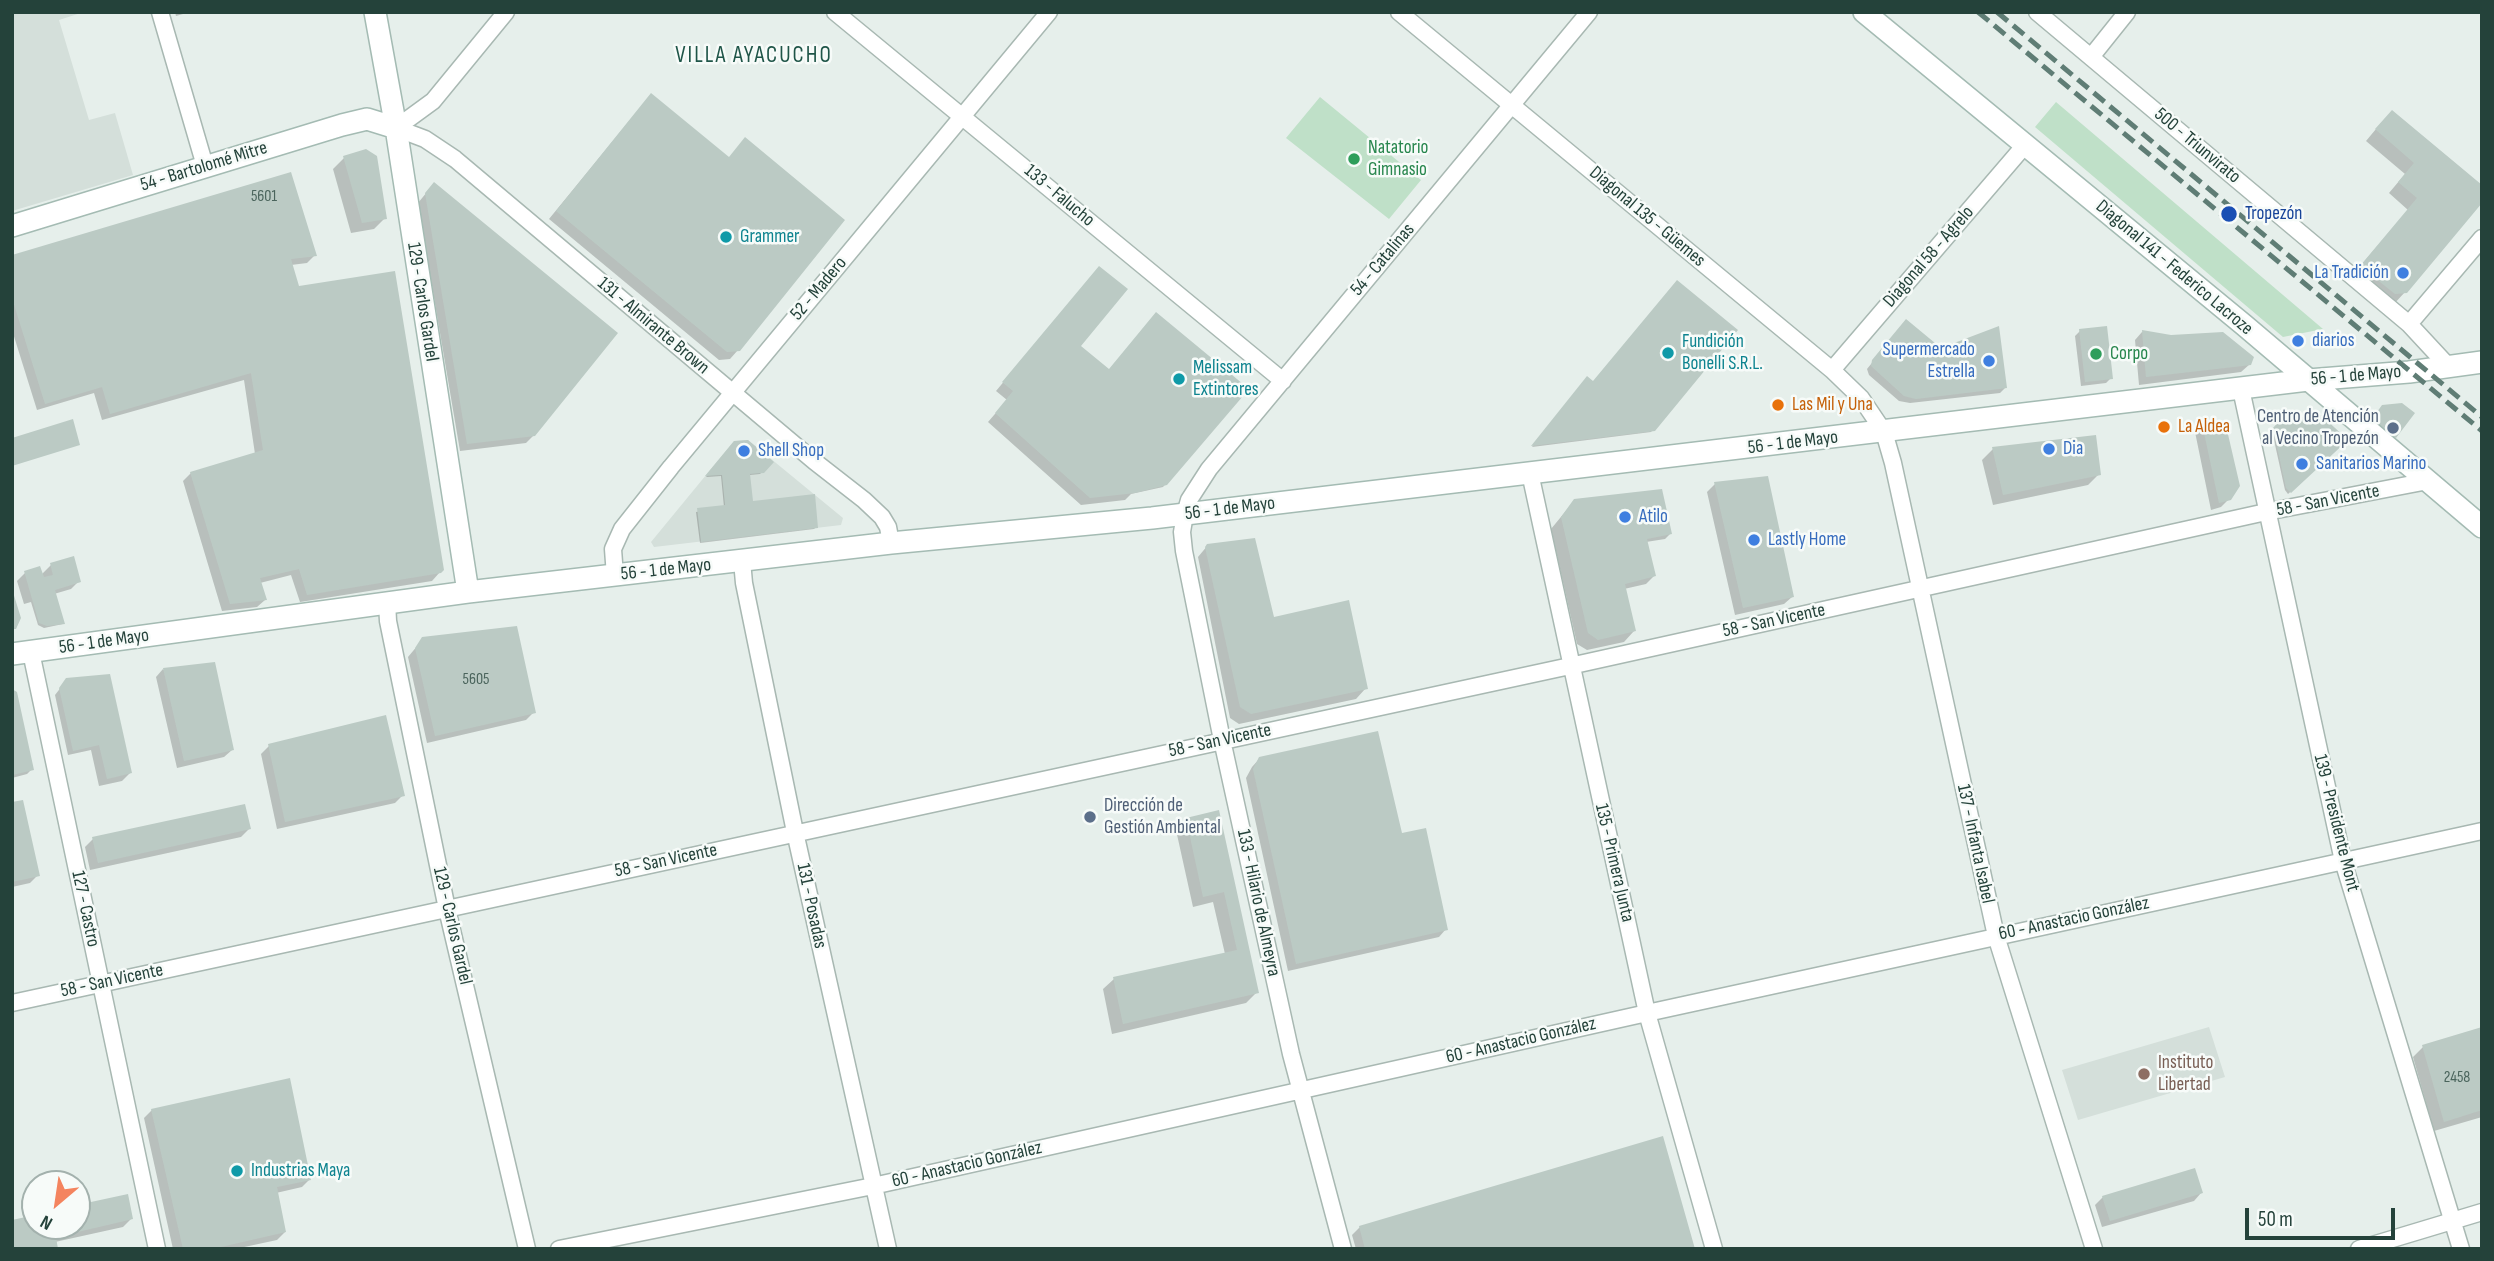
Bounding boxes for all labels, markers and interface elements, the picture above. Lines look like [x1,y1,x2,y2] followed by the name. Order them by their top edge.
[677,42,831,70] district label: VILLA AYACUCHO
[2149,103,2245,189] street label: 500 - Triunvirato
[138,137,270,197] street label: 54 - Bartolomé Mitre
[1368,137,1428,181] place label: Natatorio Gimnasio
[1346,151,1362,167] marker: Natatorio Gimnasio
[1019,160,1099,232] street label: 133 - Falucho
[1584,162,1710,272] street label: Diagonal 135 - Güemes
[251,187,277,207] house number: 5601
[2091,196,2257,340] street label: Diagonal 141 - Federico Lacroze
[1879,202,1979,312] street label: Diagonal 58 - Agrelo
[2245,203,2302,225] place label: Tropezón
[2219,204,2239,224] marker: Tropezón
[1346,219,1420,301] street label: 54 - Catalinas
[740,226,799,248] place label: Grammer
[718,229,734,245] marker: Grammer
[401,241,443,363] street label: 129 - Carlos Gardel
[786,253,852,325] street label: 52 - Madero
[2314,262,2389,284] place label: La Tradición
[2395,265,2411,281] marker: La Tradición
[592,273,714,379] street label: 131 - Almirante Brown
[2312,330,2354,352] place label: diarios
[1682,331,1763,375] place label: Fundición Bonelli S.R.L.
[2290,333,2306,349] marker: diarios
[1883,339,1975,383] place label: Supermercado Estrella
[2110,343,2148,365] place label: Corpo
[1660,345,1676,361] marker: Fundición Bonelli S.R.L.
[2088,346,2104,362] marker: Corpo
[1981,353,1997,369] marker: Supermercado Estrella
[1193,357,1259,401] place label: Melissam Extintores
[2310,361,2402,391] street label: 56 - 1 de Mayo
[1171,371,1187,387] marker: Melissam Extintores
[1792,394,1873,416] place label: Las Mil y Una
[1770,397,1786,413] marker: Las Mil y Una
[2257,406,2379,450] place label: Centro de Atención al Vecino Tropezón
[2178,416,2230,438] place label: La Aldea
[2156,419,2172,435] marker: La Aldea
[2385,420,2401,436] marker: Centro de Atención al Vecino Tropezón
[1747,426,1839,460] street label: 56 - 1 de Mayo
[2063,438,2083,460] place label: Dia
[758,440,824,462] place label: Shell Shop
[2041,441,2057,457] marker: Dia
[736,443,752,459] marker: Shell Shop
[2316,453,2426,475] place label: Sanitarios Marino
[2294,456,2310,472] marker: Sanitarios Marino
[2275,480,2381,522] street label: 58 - San Vicente
[1184,492,1276,526] street label: 56 - 1 de Mayo
[1639,506,1668,528] place label: Atilo
[1617,509,1633,525] marker: Atilo
[1768,529,1846,551] place label: Lastly Home
[1746,532,1762,548] marker: Lastly Home
[620,554,712,586] street label: 56 - 1 de Mayo
[1721,599,1827,643] street label: 58 - San Vicente
[57,624,151,660] street label: 56 - 1 de Mayo
[463,670,489,690] house number: 5605
[1167,719,1273,763] street label: 58 - San Vicente
[2308,752,2364,894] street label: 139 - Presidente Mont
[1951,782,1999,906] street label: 137 - Infanta Isabel
[1104,795,1221,839] place label: Dirección de Gestión Ambiental
[1589,802,1639,924] street label: 135 - Primera Junta
[1082,809,1098,825] marker: Dirección de Gestión Ambiental
[1231,827,1285,979] street label: 133 - Hilario de Almeyra
[613,839,719,883] street label: 58 - San Vicente
[791,861,831,951] street label: 131 - Posadas
[427,865,477,987] street label: 129 - Carlos Gardel
[66,869,104,949] street label: 127 - Castro
[1997,892,2151,946] street label: 60 - Anastacio González
[59,959,165,1003] street label: 58 - San Vicente
[1444,1013,1598,1069] street label: 60 - Anastacio González
[2158,1052,2213,1096] place label: Instituto Libertad
[2136,1066,2152,1082] marker: Instituto Libertad
[2444,1068,2470,1088] house number: 2458
[890,1137,1044,1193] street label: 60 - Anastacio González
[251,1160,350,1182] place label: Industrias Maya
[229,1163,245,1179] marker: Industrias Maya
[21,1170,91,1240] north arrow
[2249,1194,2400,1238] scale bar
[2258,1207,2293,1232] text: 50 m
[37,1210,57,1235] text: N

